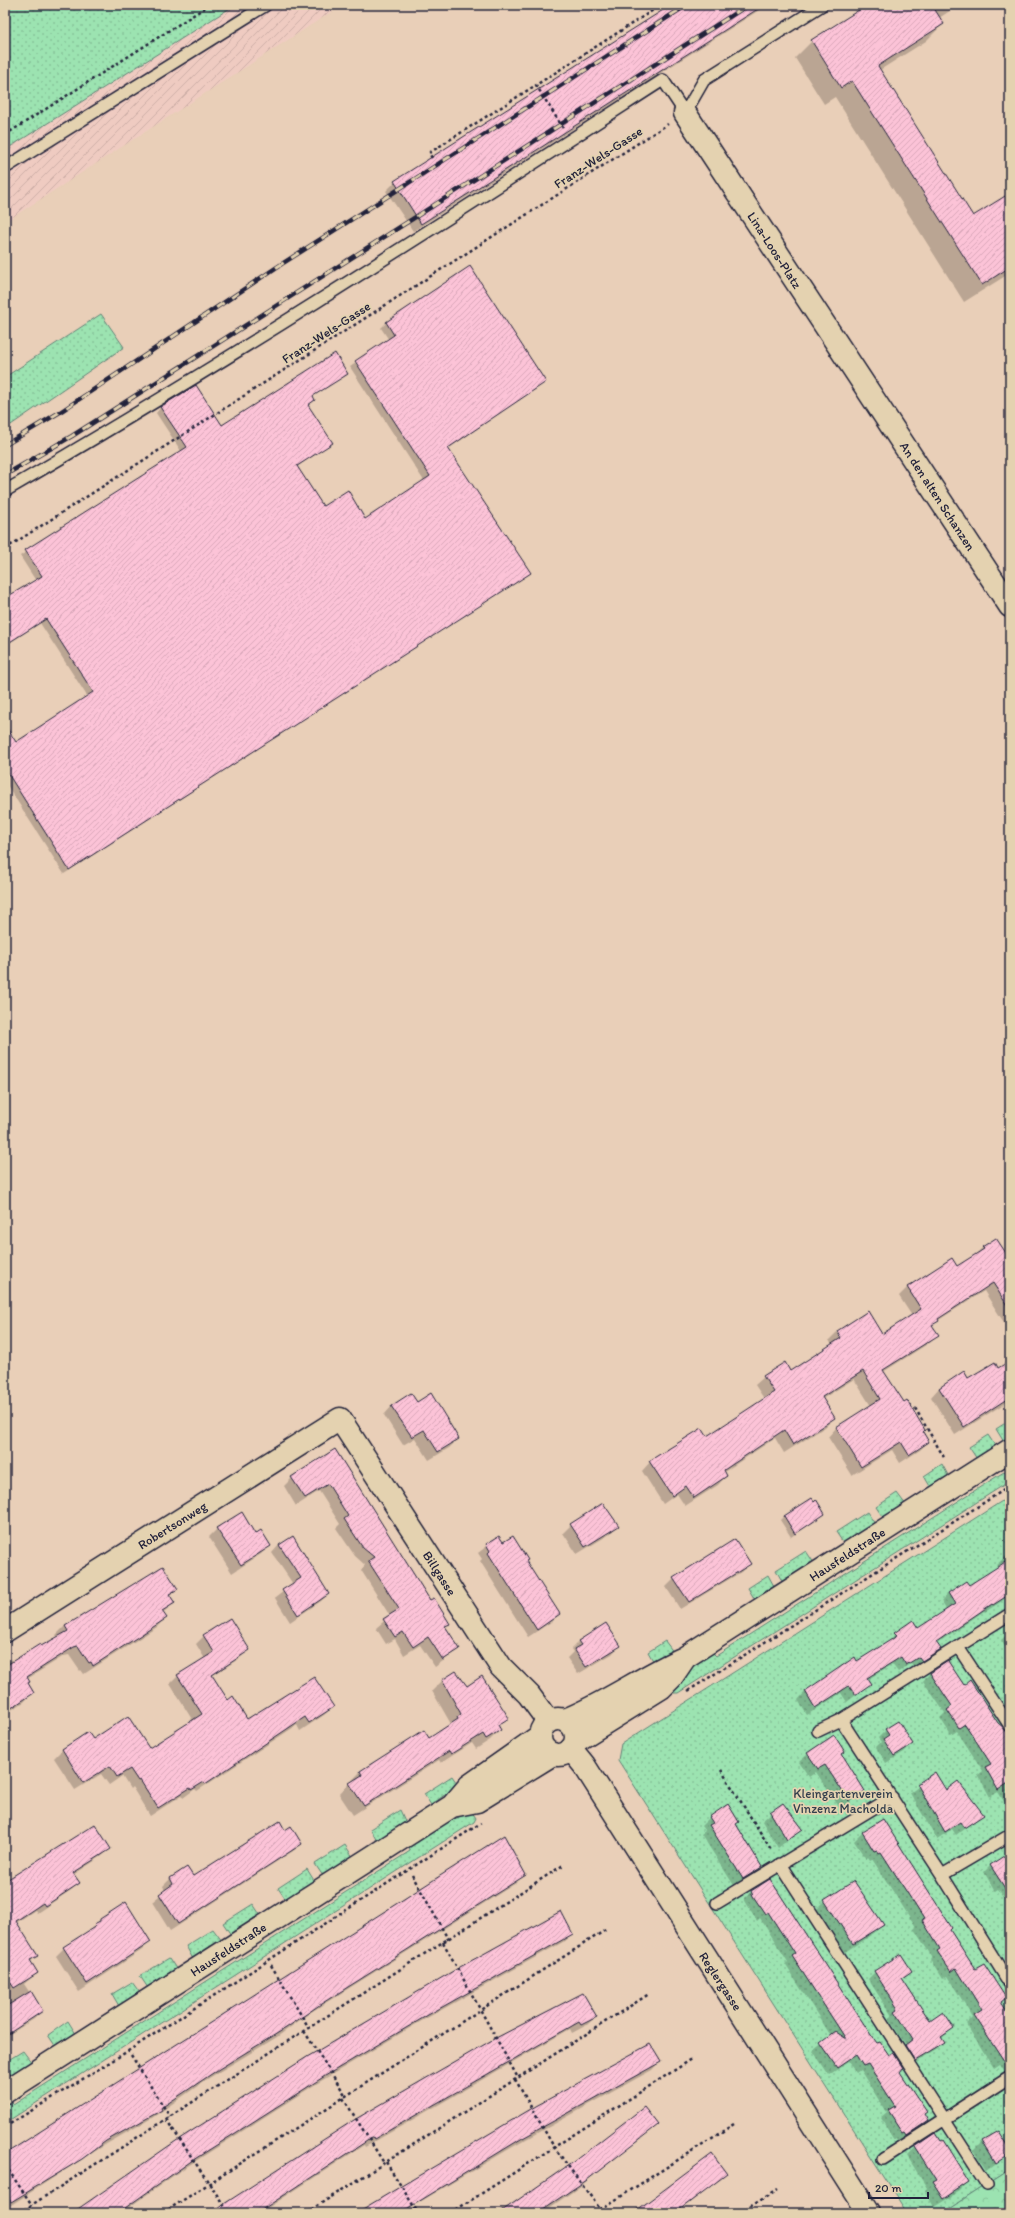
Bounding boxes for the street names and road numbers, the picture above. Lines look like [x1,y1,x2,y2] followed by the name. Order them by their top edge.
[551,123,645,192] street label: Franz-Wels-Gasse
[744,209,805,291] street label: Lina-Loos-Platz
[279,298,373,367] street label: Franz-Wels-Gasse
[897,439,978,554] street label: An den alten Schanzen
[135,1498,210,1553] street label: Robertsonweg
[807,1524,888,1585] street label: Hausfeldstraße
[420,1548,459,1598] street label: Billgasse
[188,1919,269,1980] street label: Hausfeldstraße
[696,1949,745,2013] street label: Reglergasse

